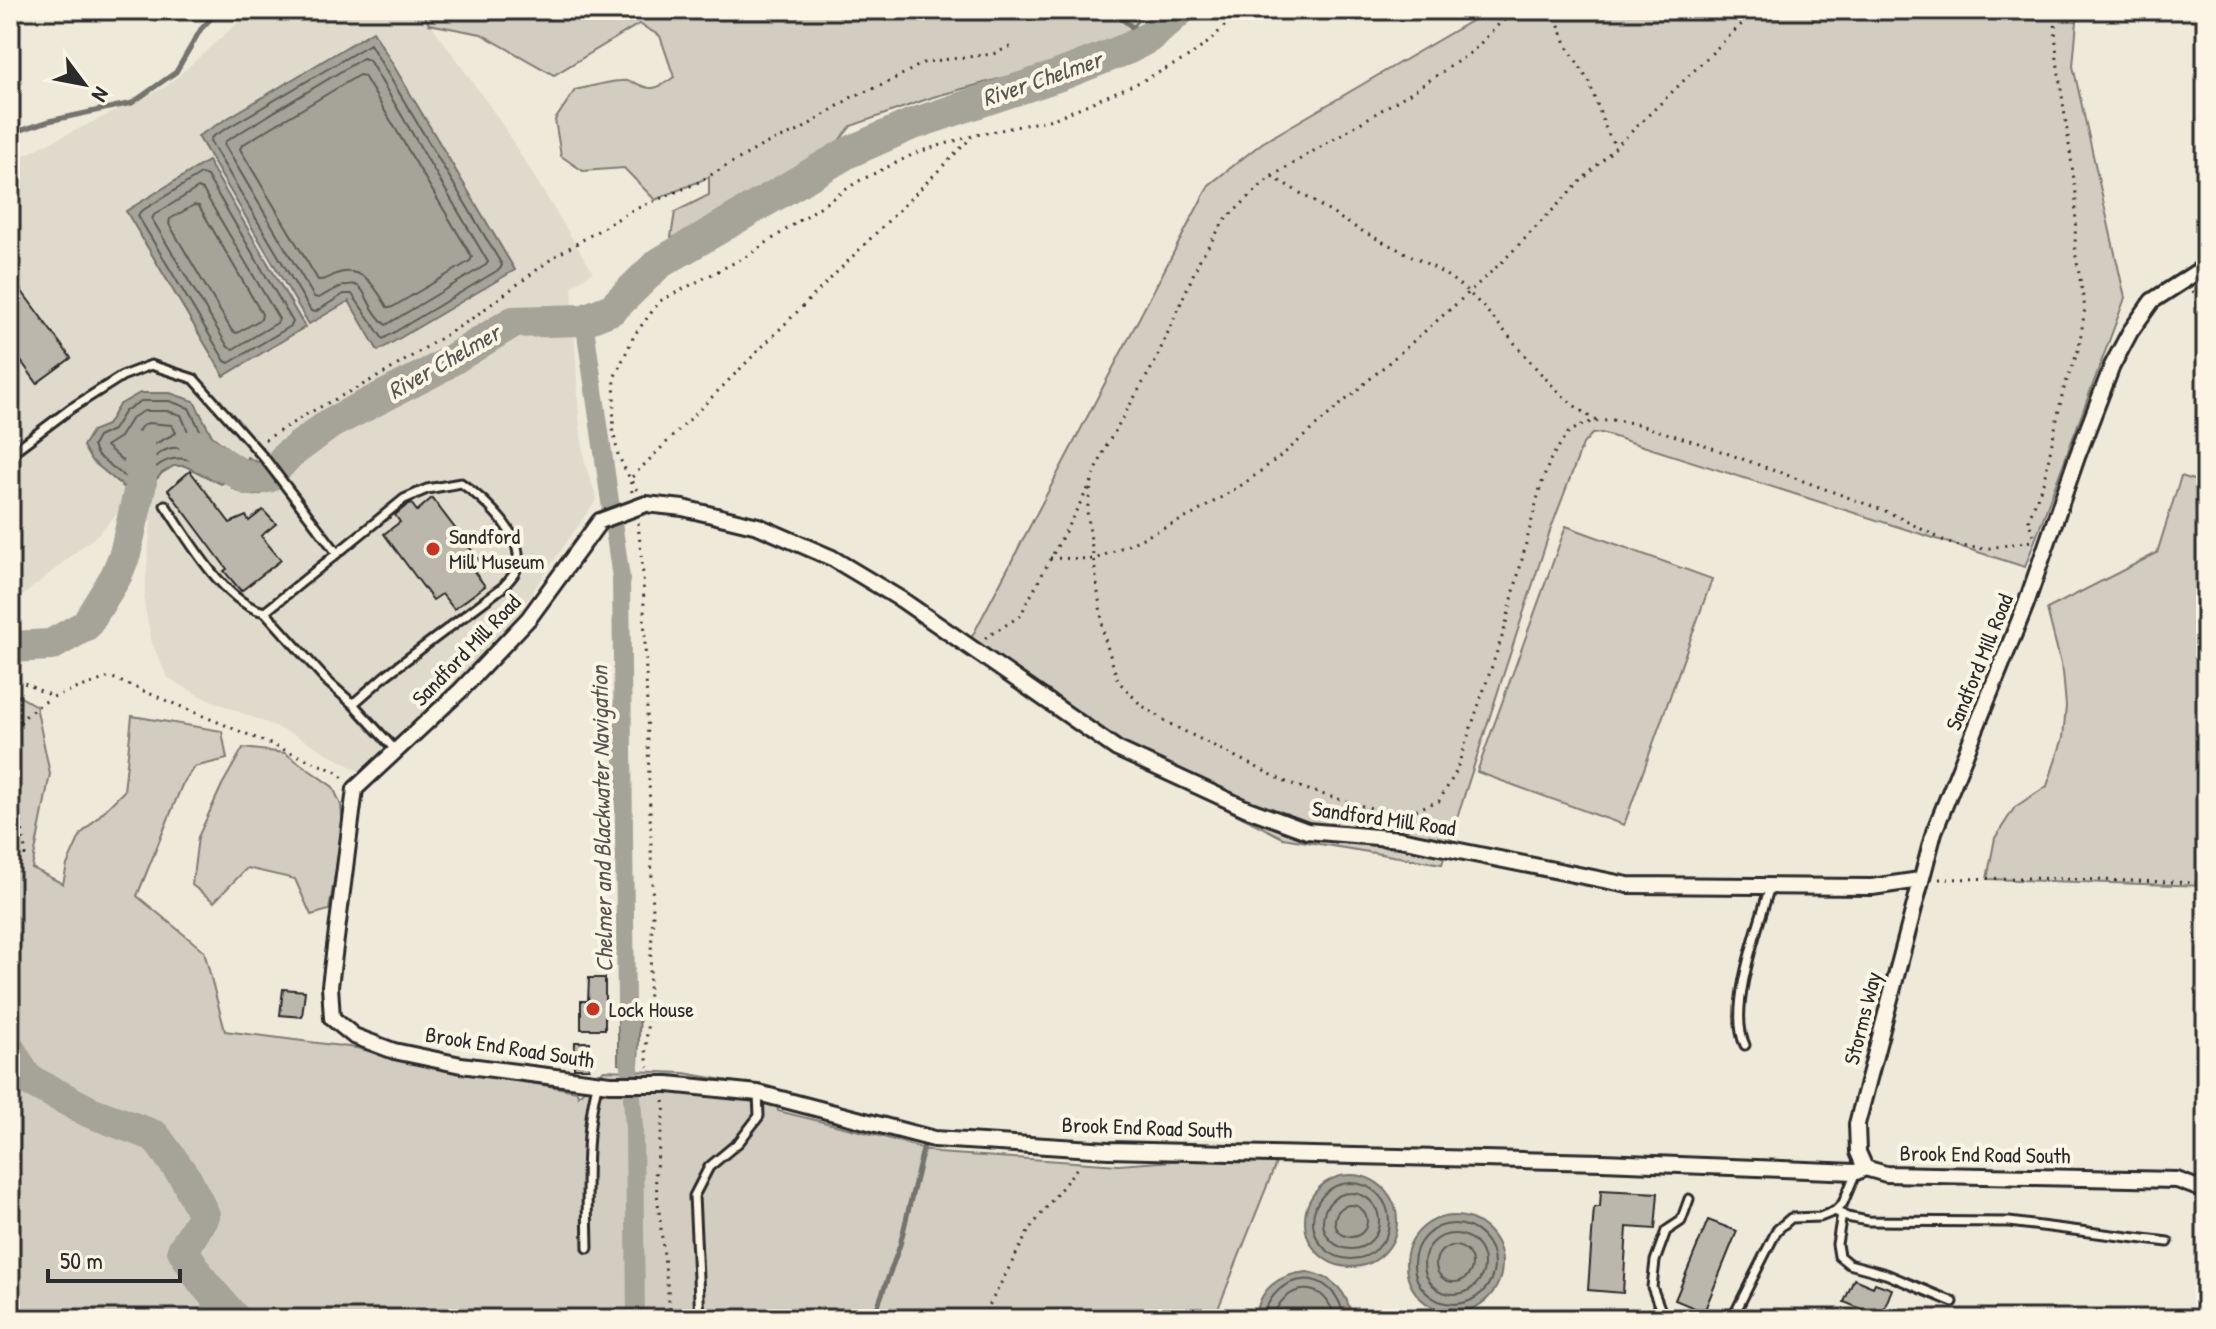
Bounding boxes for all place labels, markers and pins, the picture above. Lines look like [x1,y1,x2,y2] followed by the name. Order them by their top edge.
[449,521,544,576] place label: Sandford Mill Museum
[424,540,442,558] marker: Sandford Mill Museum
[609,994,694,1024] place label: Lock House
[584,1000,602,1018] marker: Lock House

